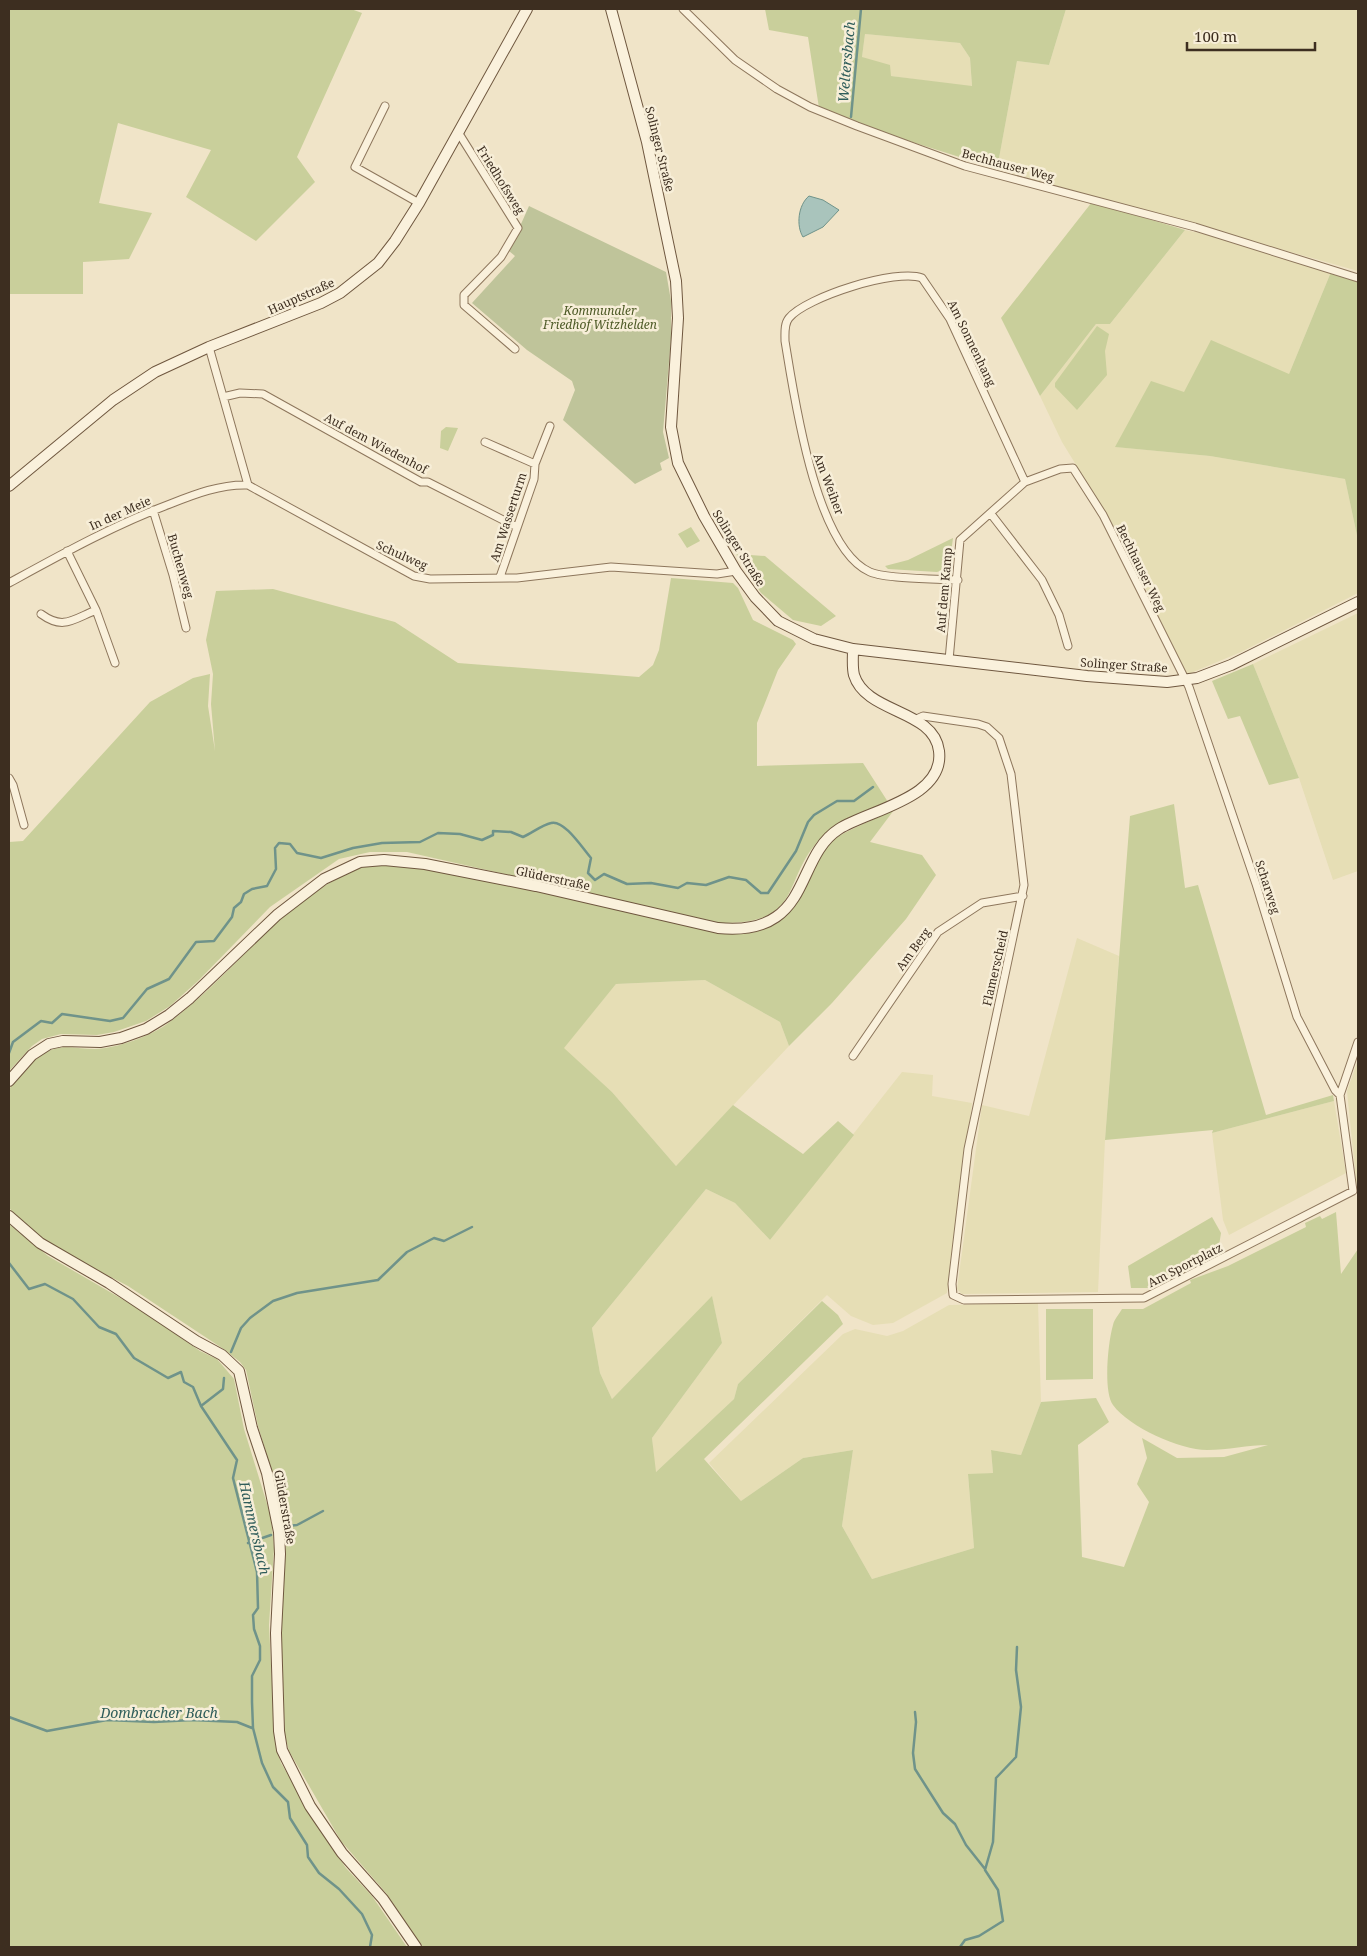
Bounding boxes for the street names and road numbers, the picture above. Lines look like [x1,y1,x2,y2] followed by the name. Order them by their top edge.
[641,104,679,194] street label: Solinger Straße
[473,142,529,218] street label: Friedhofsweg
[960,144,1057,186] street label: Bechhauser Weg
[265,274,337,318] street label: Hauptstraße
[944,297,1001,390] street label: Am Sonnenhang
[321,409,432,478] street label: Auf dem Wiedenhof
[809,451,849,518] street label: Am Weiher
[486,470,530,564] street label: Am Wasserturm
[87,492,153,534] street label: In der Meie
[709,506,769,590] street label: Solinger Straße
[1113,522,1170,615] street label: Bechhauser Weg
[164,532,198,601] street label: Buchenweg
[374,536,431,574] street label: Schulweg
[932,547,956,633] street label: Auf dem Kamp
[1080,653,1168,677] street label: Solinger Straße
[1251,858,1285,917] street label: Scharweg
[514,862,592,894] street label: Glüderstraße
[892,924,935,974] street label: Am Berg
[978,928,1012,1008] street label: Flamerscheid
[1145,1239,1225,1291] street label: Am Sportplatz
[270,1468,300,1546] street label: Glüderstraße

